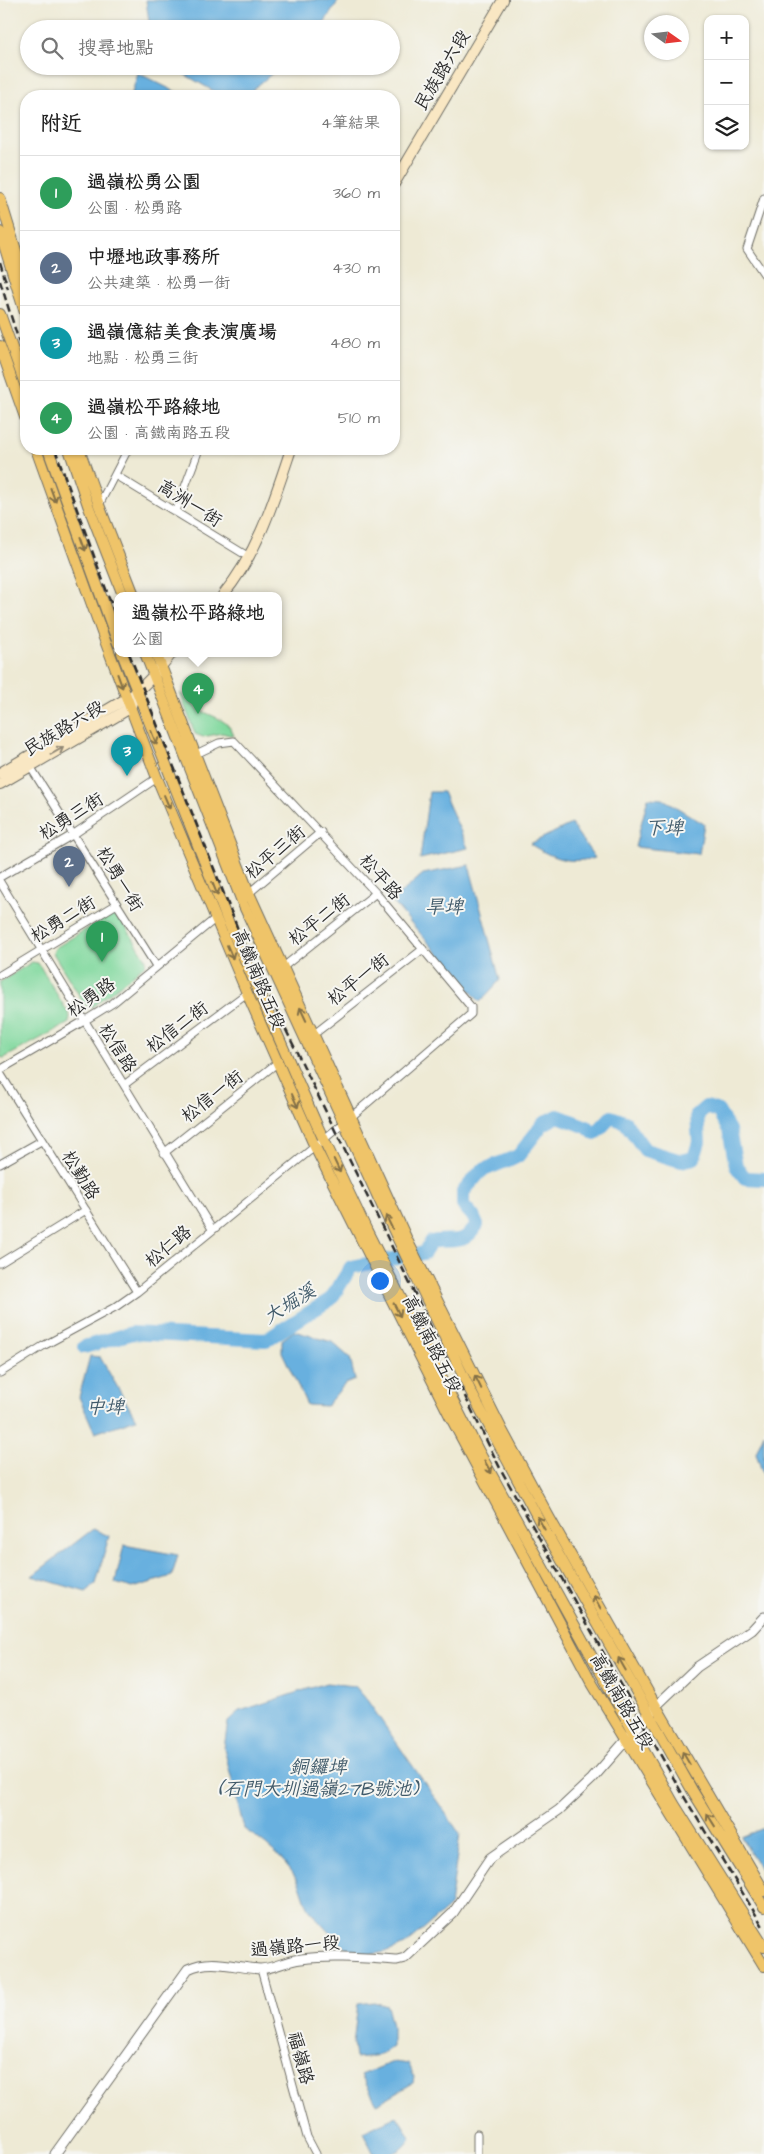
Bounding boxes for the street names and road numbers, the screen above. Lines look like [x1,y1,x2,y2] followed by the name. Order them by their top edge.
[409,25,476,115] street label: 民族路六段
[153,474,227,533] street label: 高洲一街
[19,695,109,762] street label: 民族路六段
[34,787,108,846] street label: 松勇三街
[240,820,311,885] street label: 松平三街
[90,842,149,917] street label: 松勇一街
[353,849,408,906] street label: 松平路
[283,887,355,951] street label: 松平二街
[26,890,101,949] street label: 松勇二街
[226,925,291,1034] street label: 高鐵南路五段
[322,947,394,1011] street label: 松平一街
[62,972,121,1023] street label: 松勇路
[141,996,214,1059] street label: 松信二街
[93,1019,142,1078] street label: 松信路
[176,1064,248,1128] street label: 松信一街
[56,1146,105,1205] street label: 松勤路
[140,1219,197,1273] street label: 松仁路
[396,1290,467,1398] street label: 高鐵南路五段
[584,1648,659,1754] street label: 高鐵南路五段
[249,1930,341,1963] street label: 過嶺路一段
[281,2029,320,2087] street label: 福嶺路

